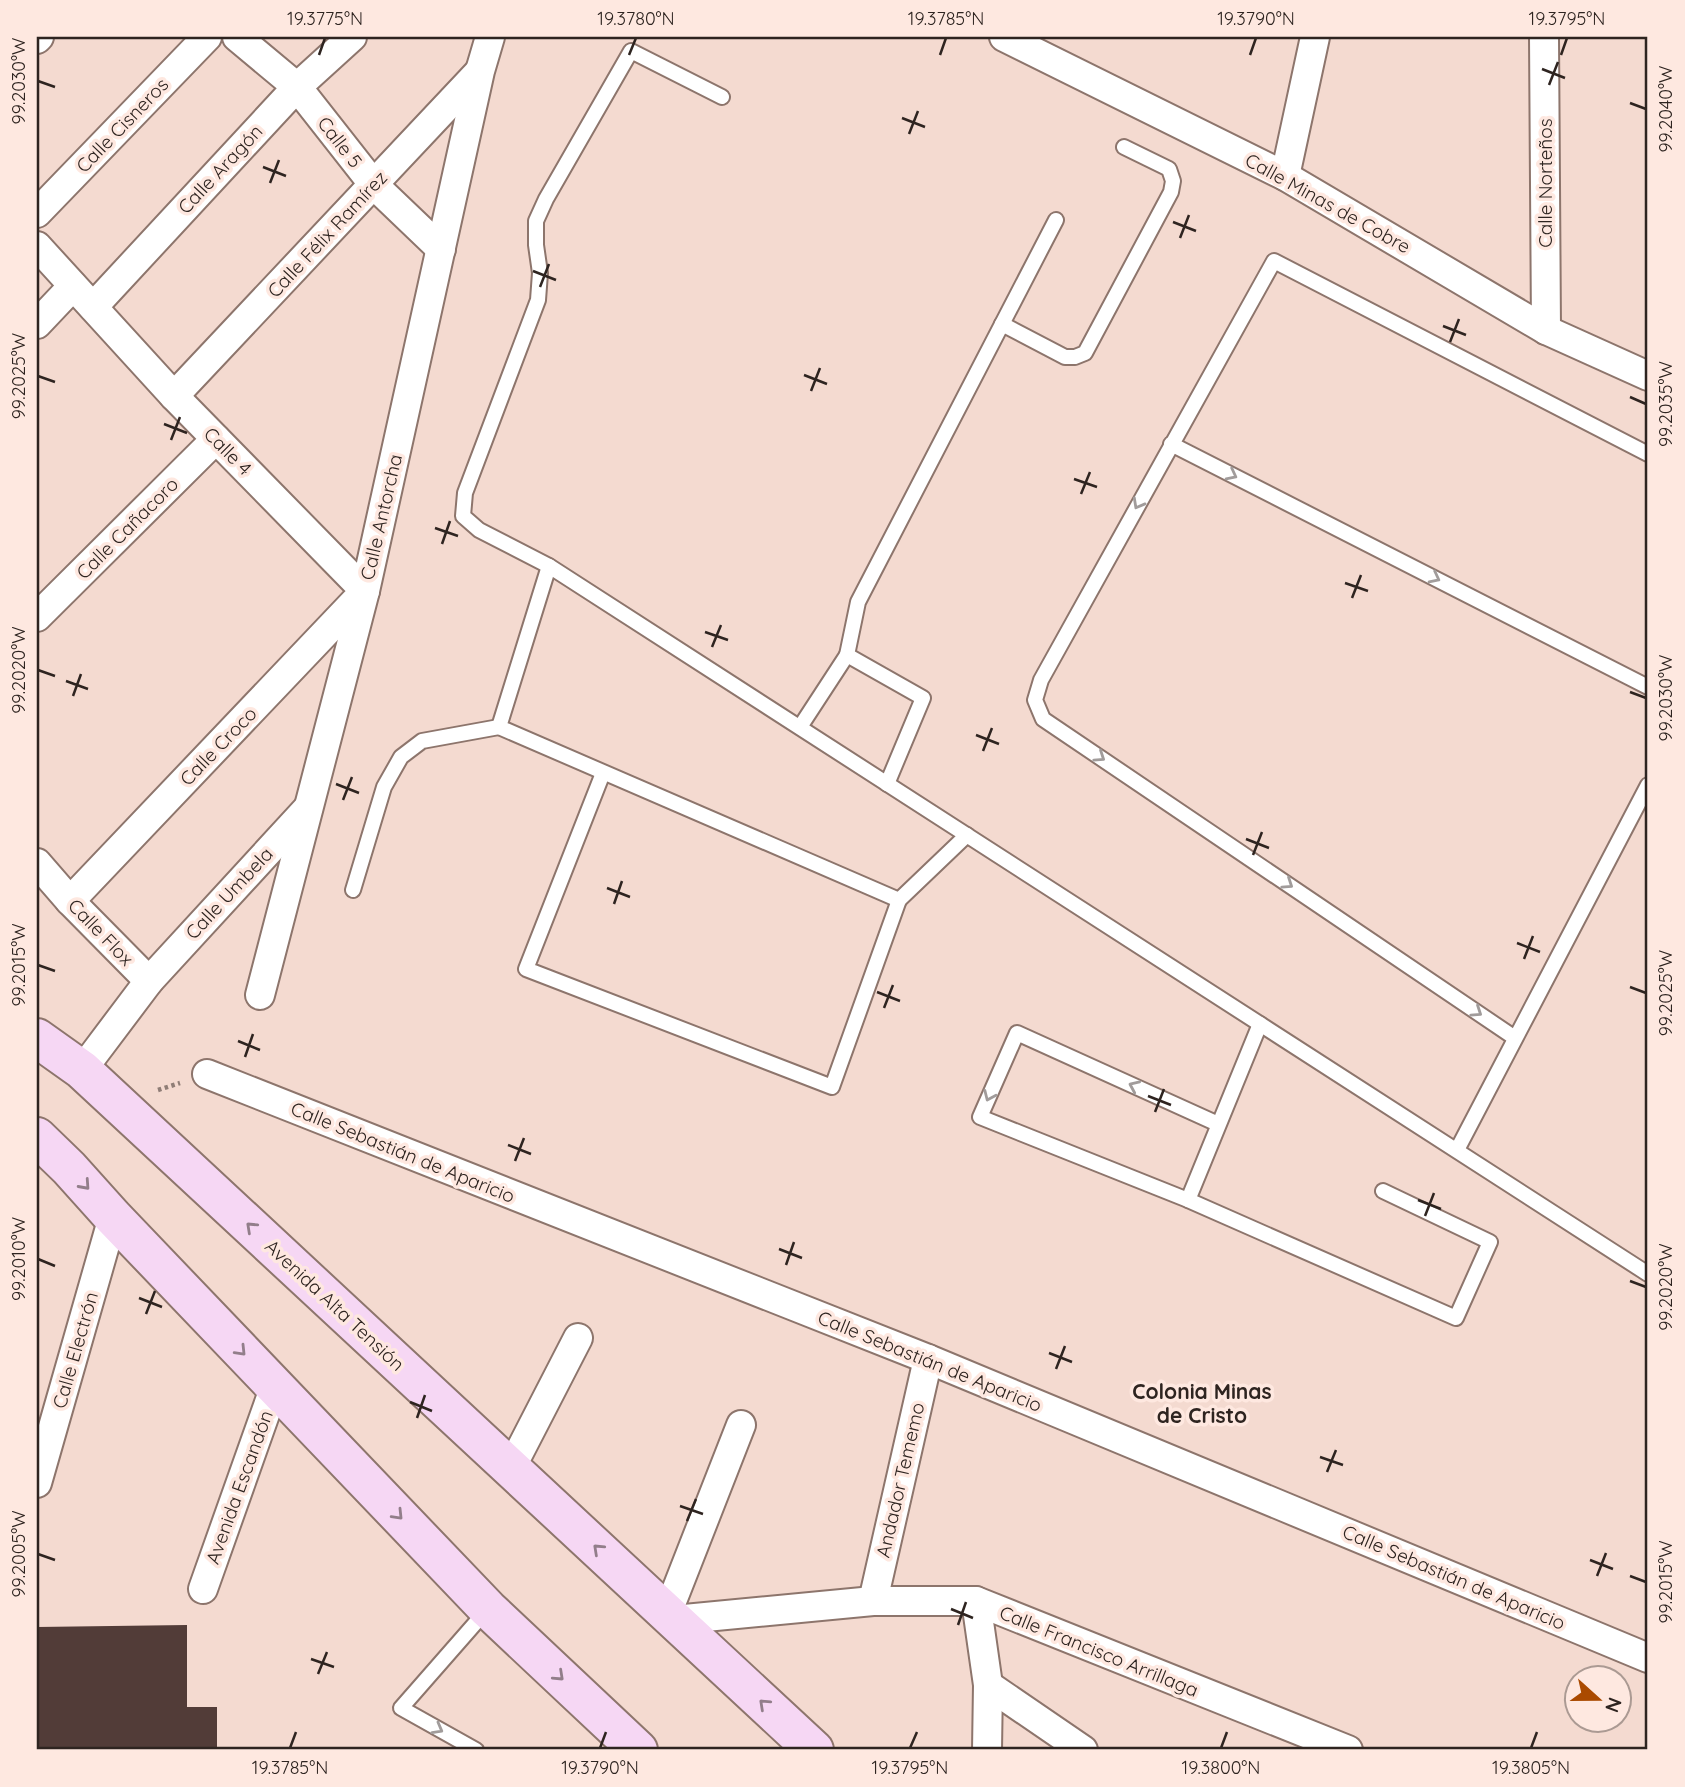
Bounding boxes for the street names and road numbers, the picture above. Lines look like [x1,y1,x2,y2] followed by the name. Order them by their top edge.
[71,72,173,177] street label: Calle Cisneros
[312,111,368,173] street label: Calle 5
[1533,118,1557,248] street label: Calle Norteños
[172,119,268,219] street label: Calle Aragón
[1241,148,1415,258] street label: Calle Minas de Cobre
[262,166,392,302] street label: Calle Félix Ramírez
[199,422,257,480] street label: Calle 4
[355,452,407,582] street label: Calle Antorcha
[71,472,183,584] street label: Calle Cañacoro
[174,702,262,790] street label: Calle Croco
[180,842,278,944] street label: Calle Umbela
[63,894,139,970] street label: Calle Flox
[287,1096,519,1208] street label: Calle Sebastián de Aparicio
[260,1234,410,1376] street label: Avenida Alta Tensión
[47,1289,103,1411] street label: Calle Electrón
[814,1305,1046,1417] street label: Calle Sebastián de Aparicio
[870,1400,930,1560] street label: Andador Tememo
[200,1407,278,1567] street label: Avenida Escandón
[1339,1519,1569,1635] street label: Calle Sebastián de Aparicio
[996,1600,1202,1702] street label: Calle Francisco Arrillaga

